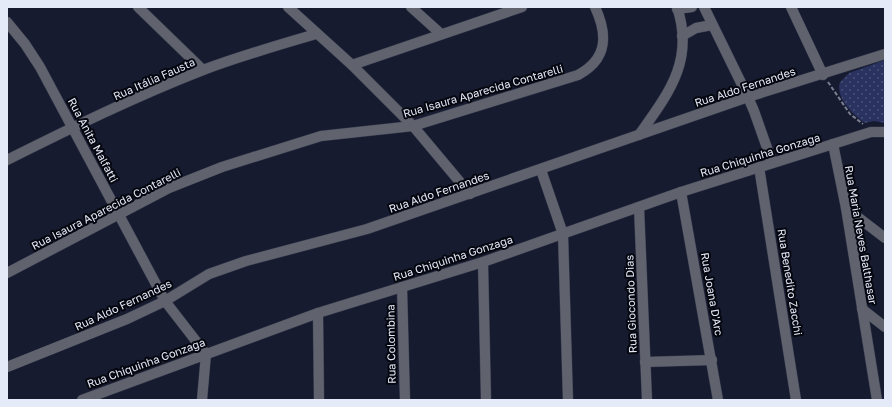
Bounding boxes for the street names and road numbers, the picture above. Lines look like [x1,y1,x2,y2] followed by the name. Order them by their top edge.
[111,55,197,102] street label: Rua Itália Fausta
[401,61,564,120] street label: Rua Isaura Aparecida Contarelli
[693,64,797,109] street label: Rua Aldo Fernandes
[66,95,121,184] street label: Rua Anita Malfatti
[698,130,821,179] street label: Rua Chiquinha Gonzaga
[843,164,880,306] street label: Rua Maria Neves Balthasar
[29,165,183,252] street label: Rua Isaura Aparecida Contarelli
[387,168,491,215] street label: Rua Aldo Fernandes
[776,228,805,336] street label: Rua Benedito Zacchi
[391,232,514,283] street label: Rua Chiquinha Gonzaga
[699,251,726,337] street label: Rua Joana D'Arc
[622,254,639,353] street label: Rua Giocondo Dias
[72,276,173,333] street label: Rua Aldo Fernandes
[383,304,398,384] street label: Rua Colombina
[85,335,207,390] street label: Rua Chiquinha Gonzaga

